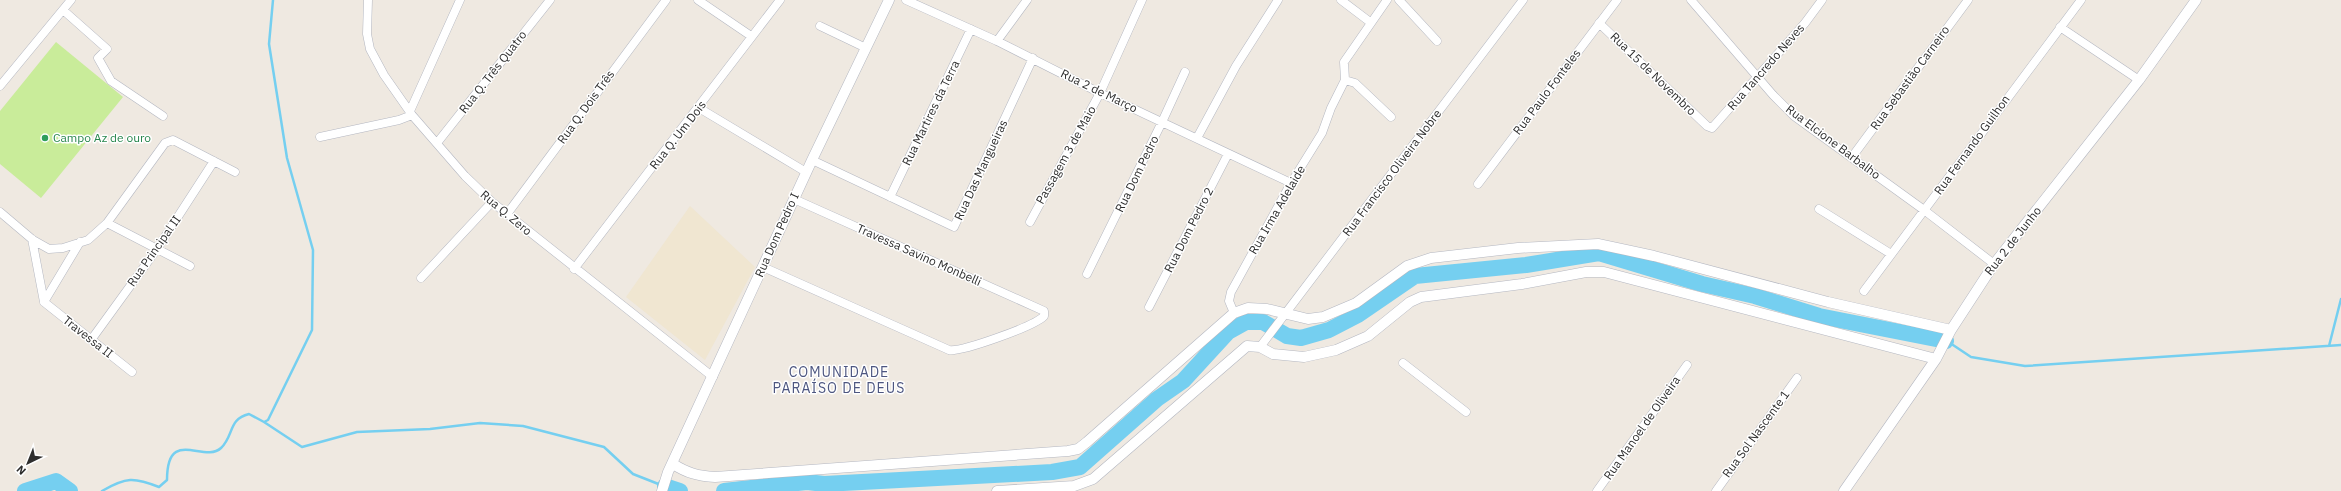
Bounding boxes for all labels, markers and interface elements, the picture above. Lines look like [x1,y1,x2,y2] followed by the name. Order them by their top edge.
[1724,20,1807,113] street label: Rua Tancredo Neves
[1867,22,1953,133] street label: Rua Sebastião Carneiro
[456,27,530,116] street label: Rua Q. Três Quatro
[1607,29,1700,119] street label: Rua 15 de Novembro
[1510,46,1584,137] street label: Rua Paulo Fonteles
[899,57,963,168] street label: Rua Martires da Terra
[1058,66,1140,116] street label: Rua 2 de Março
[554,67,617,147] street label: Rua Q. Dois Três
[1930,92,2013,197] street label: Rua Fernando Guilhon
[646,97,709,172] street label: Rua Q. Um Dois
[1783,101,1884,182] street label: Rua Elcione Barbalho
[1032,103,1099,207] street label: Passagem 3 de Maio
[1339,106,1444,239] street label: Rua Francisco Oliveira Nobre
[951,117,1010,222] street label: Rua Das Mangueiras
[53,130,151,145] place label: Campo Az de ouro
[40,133,50,143] marker: Campo Az de ouro
[1112,133,1162,215] street label: Rua Dom Pedro
[1245,162,1308,257] street label: Rua Irma Adelaide
[1161,185,1216,275] street label: Rua Dom Pedro 2
[478,187,535,239] street label: Rua Q. Zero
[751,190,802,279] street label: Rua Dom Pedro I
[1981,203,2044,278] street label: Rua 2 de Junho
[124,212,184,289] street label: Rua Principal II
[854,220,984,289] street label: Travessa Savino Monbelli
[60,312,117,361] street label: Travessa II
[773,363,905,397] district label: COMUNIDADE PARAÍSO DE DEUS
[1600,372,1683,483] street label: Rua Manoel de Oliveira
[1719,387,1792,480] street label: Rua Sol Nascente 1
[8,443,48,483] north arrow
[13,462,29,478] text: N

